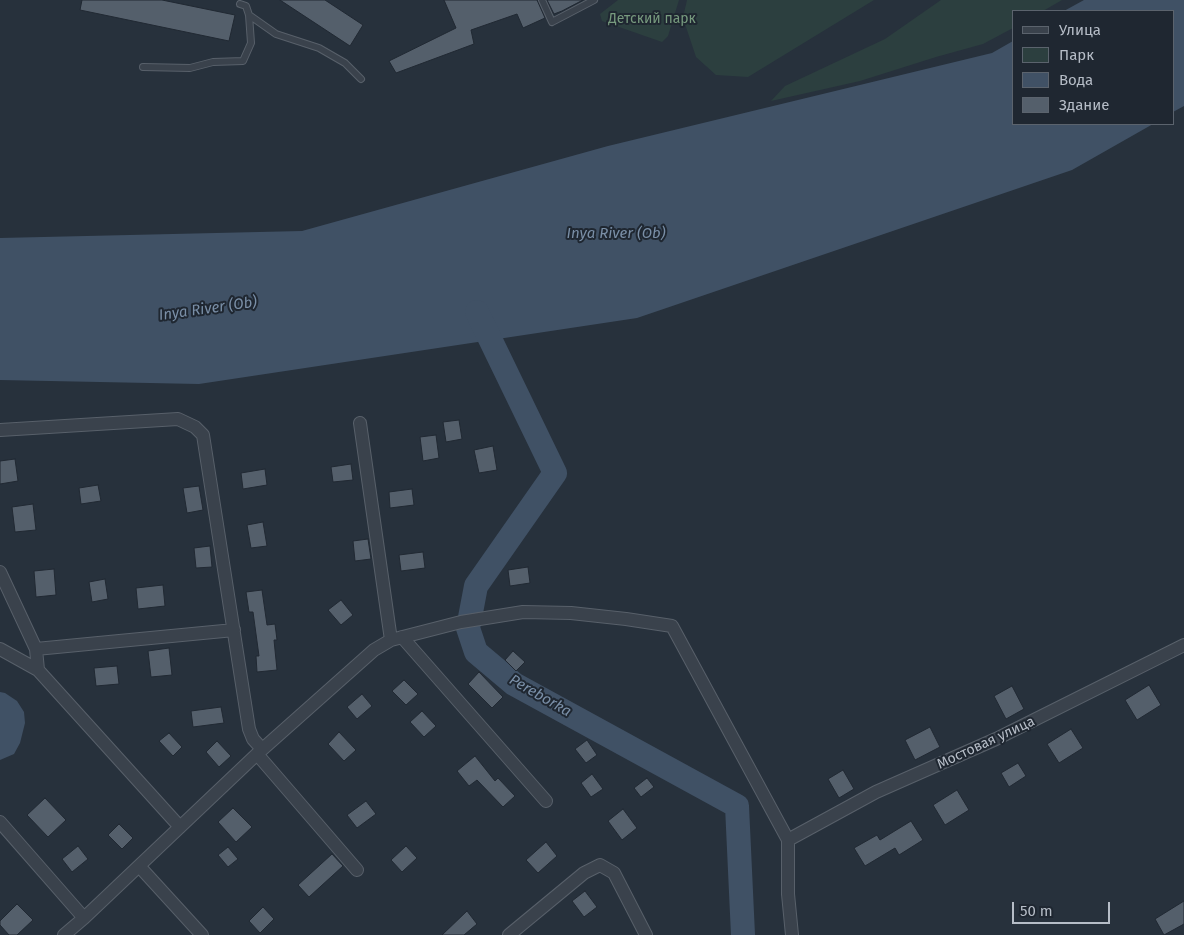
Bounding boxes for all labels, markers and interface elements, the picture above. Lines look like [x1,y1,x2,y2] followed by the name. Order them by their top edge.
[1012,10,1174,125] legend
[608,11,696,27] park label: Детский парк
[1059,21,1101,39] text: Улица
[1059,46,1094,64] text: Парк
[1059,71,1093,89] text: Вода
[1059,96,1109,114] text: Здание
[567,225,665,243] water label: Inya River (Ob)
[158,293,258,325] water label: Inya River (Ob)
[506,671,574,721] water label: Pereborka
[935,713,1037,773] street label: Мостовая улица
[1014,892,1112,924] scale bar
[1020,902,1053,920] text: 50 m

